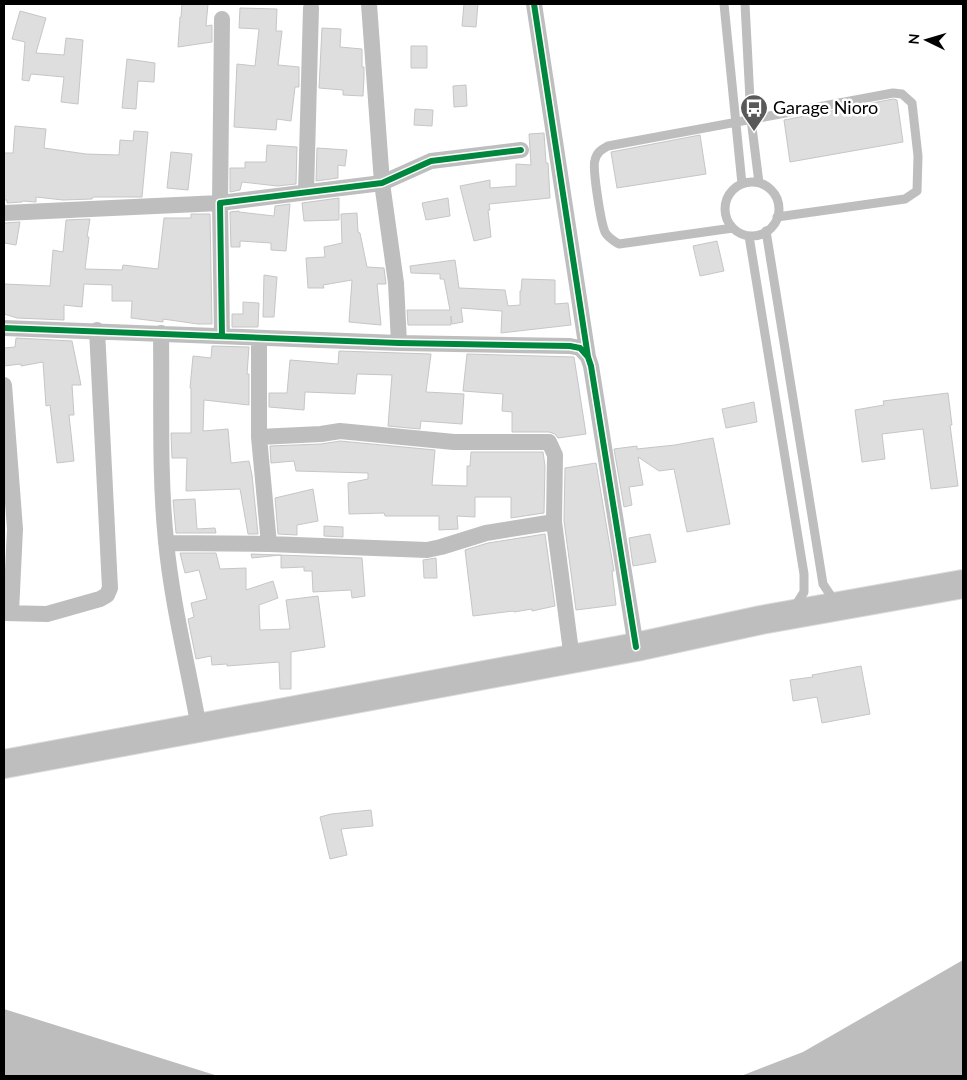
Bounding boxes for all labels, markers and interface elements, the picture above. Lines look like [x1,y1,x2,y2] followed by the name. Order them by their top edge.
[902,15,952,65] north arrow
[905,33,922,45] text: N
[739,93,769,132] bus stop icon: Garage Nioro
[773,96,878,118] place label: Garage Nioro

